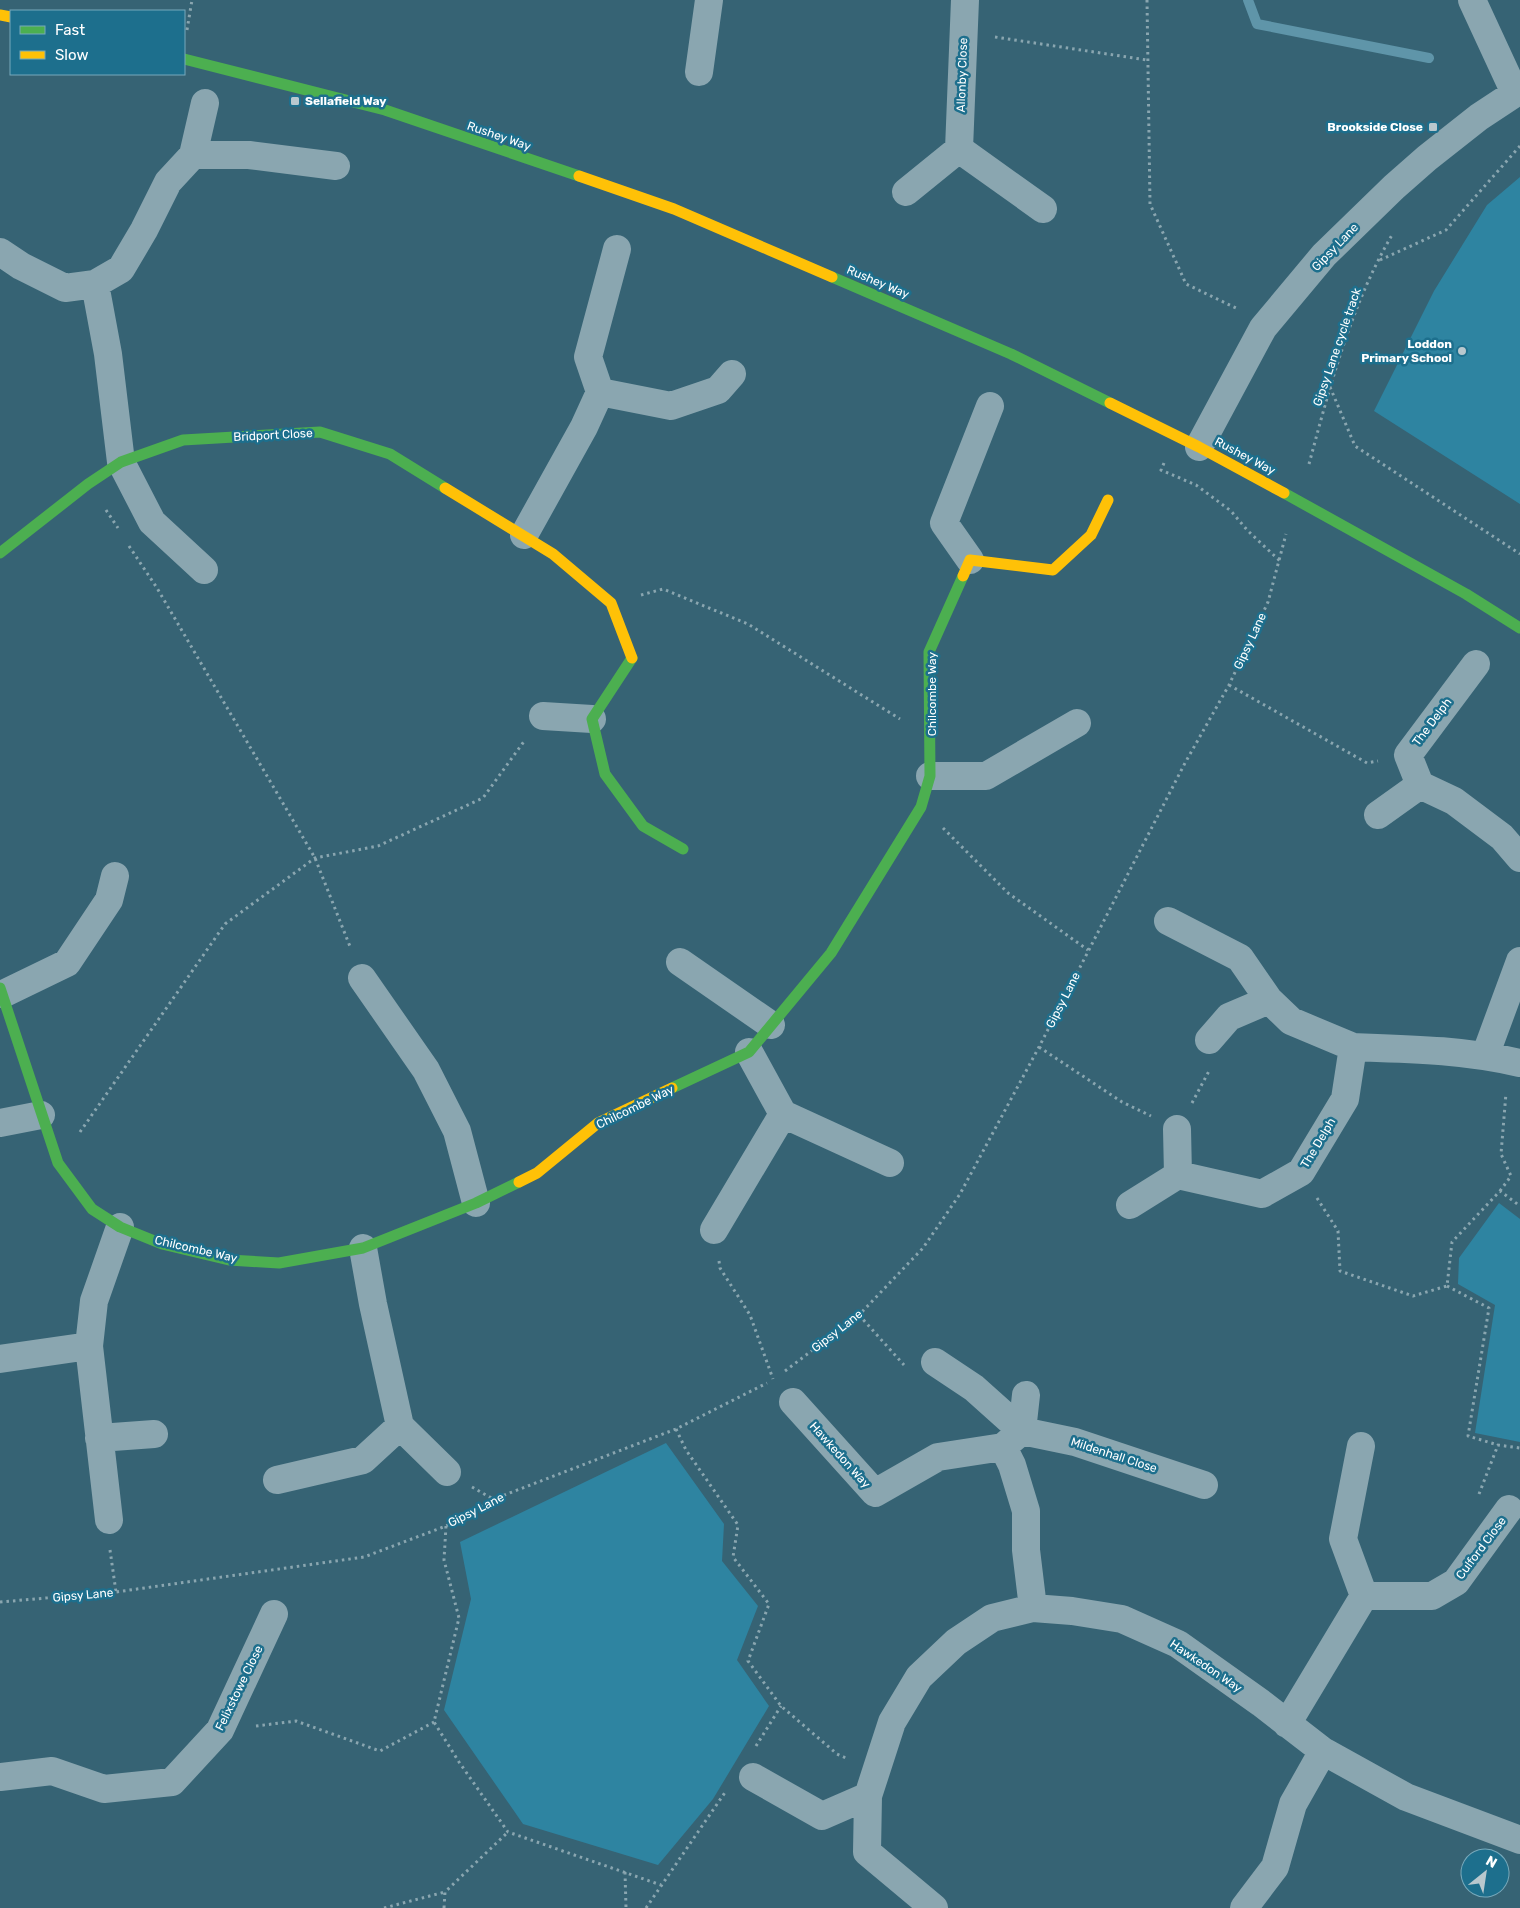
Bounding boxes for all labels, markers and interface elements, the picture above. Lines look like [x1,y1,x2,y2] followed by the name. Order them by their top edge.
[10,10,185,75] legend
[55,21,85,39] text: Fast
[954,37,970,113] street label: Allonby Close
[55,46,88,64] text: Slow
[305,94,386,108] place label: Sellafield Way
[289,95,301,107] marker: Sellafield Way
[465,119,533,154] street label: Rushey Way
[1327,120,1423,134] place label: Brookside Close
[1427,121,1439,133] marker: Brookside Close
[1309,220,1361,274] street label: Gipsy Lane
[845,263,912,302] street label: Rushey Way
[1310,285,1364,408] street label: Gipsy Lane cycle track
[1361,337,1452,365] place label: Loddon Primary School
[1456,345,1468,357] marker: Loddon Primary School
[233,426,313,444] street label: Bridport Close
[1212,434,1278,478] street label: Rushey Way
[1231,610,1269,671] street label: Gipsy Lane
[925,651,939,736] street label: Chilcombe Way
[1410,695,1454,749] street label: The Delph
[1043,970,1083,1030] street label: Gipsy Lane
[594,1082,676,1132] street label: Chilcombe Way
[1298,1115,1338,1171] street label: The Delph
[153,1233,239,1265] street label: Chilcombe Way
[809,1307,865,1355] street label: Gipsy Lane
[807,1419,874,1491] street label: Hawkedon Way
[1069,1434,1159,1476] street label: Mildenhall Close
[446,1490,506,1530] street label: Gipsy Lane
[1453,1514,1509,1582] street label: Culford Close
[52,1585,114,1605] street label: Gipsy Lane
[1167,1637,1245,1695] street label: Hawkedon Way
[212,1643,266,1733] street label: Felixstowe Close
[1460,1848,1510,1898] north arrow
[1483,1852,1500,1872] text: N

